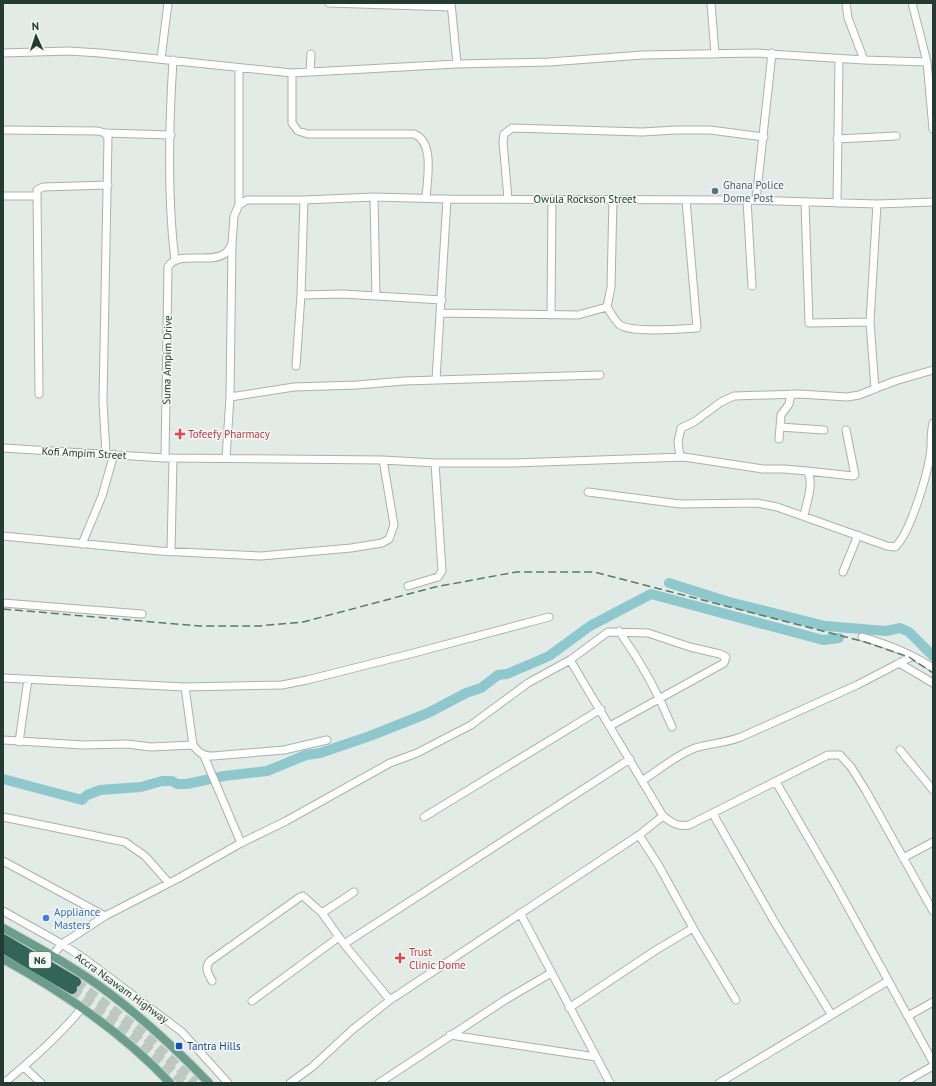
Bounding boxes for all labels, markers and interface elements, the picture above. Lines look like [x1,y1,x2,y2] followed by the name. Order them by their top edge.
[16,16,56,56] north arrow
[31,19,39,33] text: N
[723,178,784,205] place label: Ghana Police Dome Post
[710,186,720,196] marker: Ghana Police Dome Post
[534,192,637,206] street label: Owula Rockson Street
[159,315,175,405] street label: Suma Ampim Drive
[188,427,271,441] place label: Tofeefy Pharmacy
[175,429,185,439] marker: Tofeefy Pharmacy
[41,444,127,462] street label: Kofi Ampim Street
[54,905,101,932] place label: Appliance Masters
[41,913,51,923] marker: Appliance Masters
[409,945,466,972] place label: Trust Clinic Dome
[73,949,172,1027] street label: Accra Nsawam Highway
[29,952,51,968] road number: N6
[394,952,406,964] marker: Trust Clinic Dome
[187,1039,241,1053] place label: Tantra Hills
[174,1041,184,1051] marker: Tantra Hills

